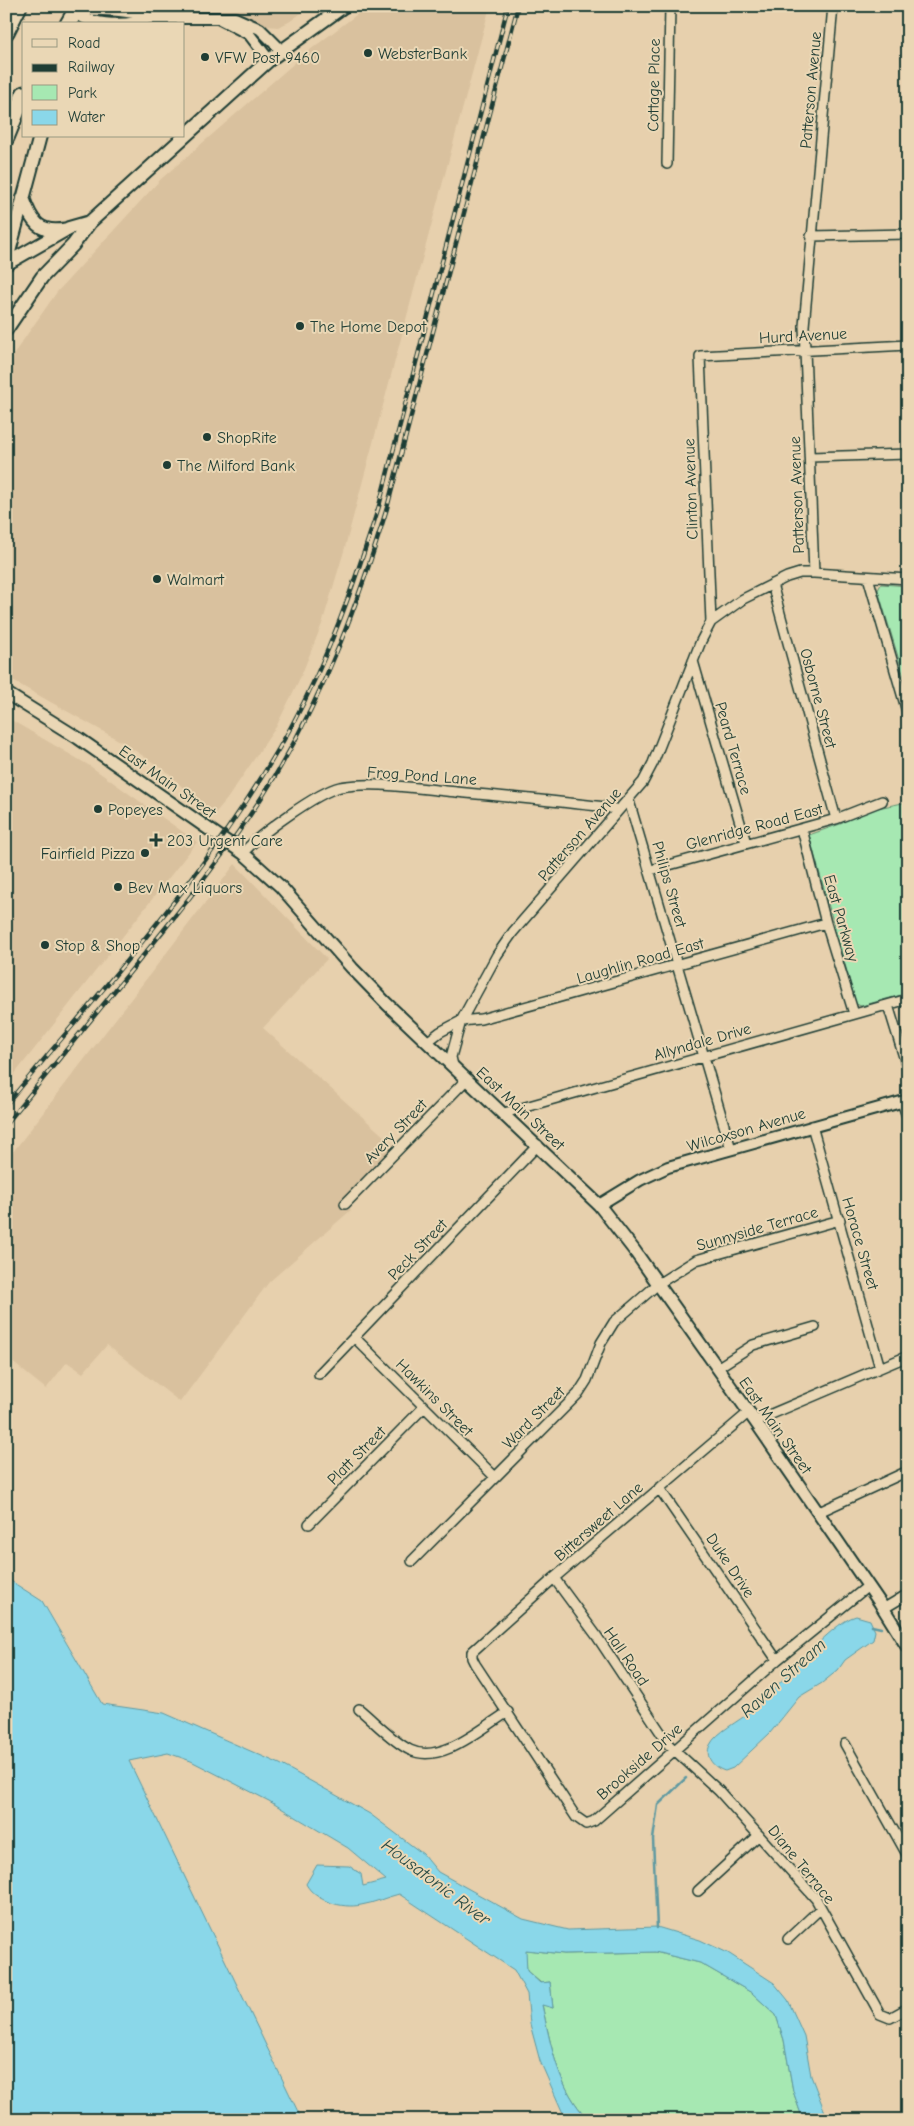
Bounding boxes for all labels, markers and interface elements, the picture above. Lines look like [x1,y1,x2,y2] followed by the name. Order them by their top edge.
[22,22,185,138] legend
[797,31,825,149] street label: Patterson Avenue
[68,34,100,52] text: Road
[644,38,664,132] street label: Cottage Place
[378,45,467,63] place label: WebsterBank
[362,47,374,59] marker: WebsterBank
[215,49,320,67] place label: VFW Post 9460
[199,51,211,63] marker: VFW Post 9460
[68,58,115,76] text: Railway
[68,84,97,102] text: Park
[68,108,105,126] text: Water
[310,318,427,336] place label: The Home Depot
[294,320,306,332] marker: The Home Depot
[759,325,848,347] street label: Hurd Avenue
[217,429,277,447] place label: ShopRite
[201,431,213,443] marker: ShopRite
[786,436,808,554] street label: Patterson Avenue
[680,438,702,540] street label: Clinton Avenue
[177,457,295,475] place label: The Milford Bank
[161,459,173,471] marker: The Milford Bank
[167,571,224,589] place label: Walmart
[151,573,163,585] marker: Walmart
[796,646,840,751] street label: Osborne Street
[711,700,755,797] street label: Peard Terrace
[116,742,220,822] street label: East Main Street
[366,763,477,789] street label: Frog Pond Lane
[534,784,625,885] street label: Patterson Avenue
[684,800,825,854] street label: Glenridge Road East
[108,801,163,819] place label: Popeyes
[92,803,104,815] marker: Popeyes
[167,832,283,850] place label: 203 Urgent Care
[149,833,163,847] marker: 203 Urgent Care
[648,839,690,930] street label: Philips Street
[41,845,135,863] place label: Fairfield Pizza
[139,847,151,859] marker: Fairfield Pizza
[820,873,862,965] street label: East Parkway
[128,879,242,897] place label: Bev Max Liquors
[112,881,124,893] marker: Bev Max Liquors
[575,934,706,988] street label: Laughlin Road East
[55,937,140,955] place label: Stop & Shop
[39,939,51,951] marker: Stop & Shop
[652,1019,753,1064] street label: Allyndale Drive
[472,1063,568,1154] street label: East Main Street
[361,1095,431,1168] street label: Avery Street
[685,1104,808,1155] street label: Wilcoxson Avenue
[838,1195,882,1292] street label: Horace Street
[694,1203,820,1255] street label: Sunnyside Terrace
[384,1215,451,1284] street label: Peck Street
[392,1355,477,1440] street label: Hawkins Street
[735,1374,815,1478] street label: East Main Street
[499,1382,569,1453] street label: Ward Street
[324,1422,390,1489] street label: Platt Street
[551,1478,647,1565] street label: Bittersweet Lane
[702,1530,758,1601] street label: Duke Drive
[600,1624,652,1689] street label: Hall Road
[736,1634,831,1722] water label: Raven Stream
[593,1720,686,1804] street label: Brookside Drive
[764,1822,838,1907] street label: Diane Terrace
[377,1835,495,1931] water label: Housatonic River

